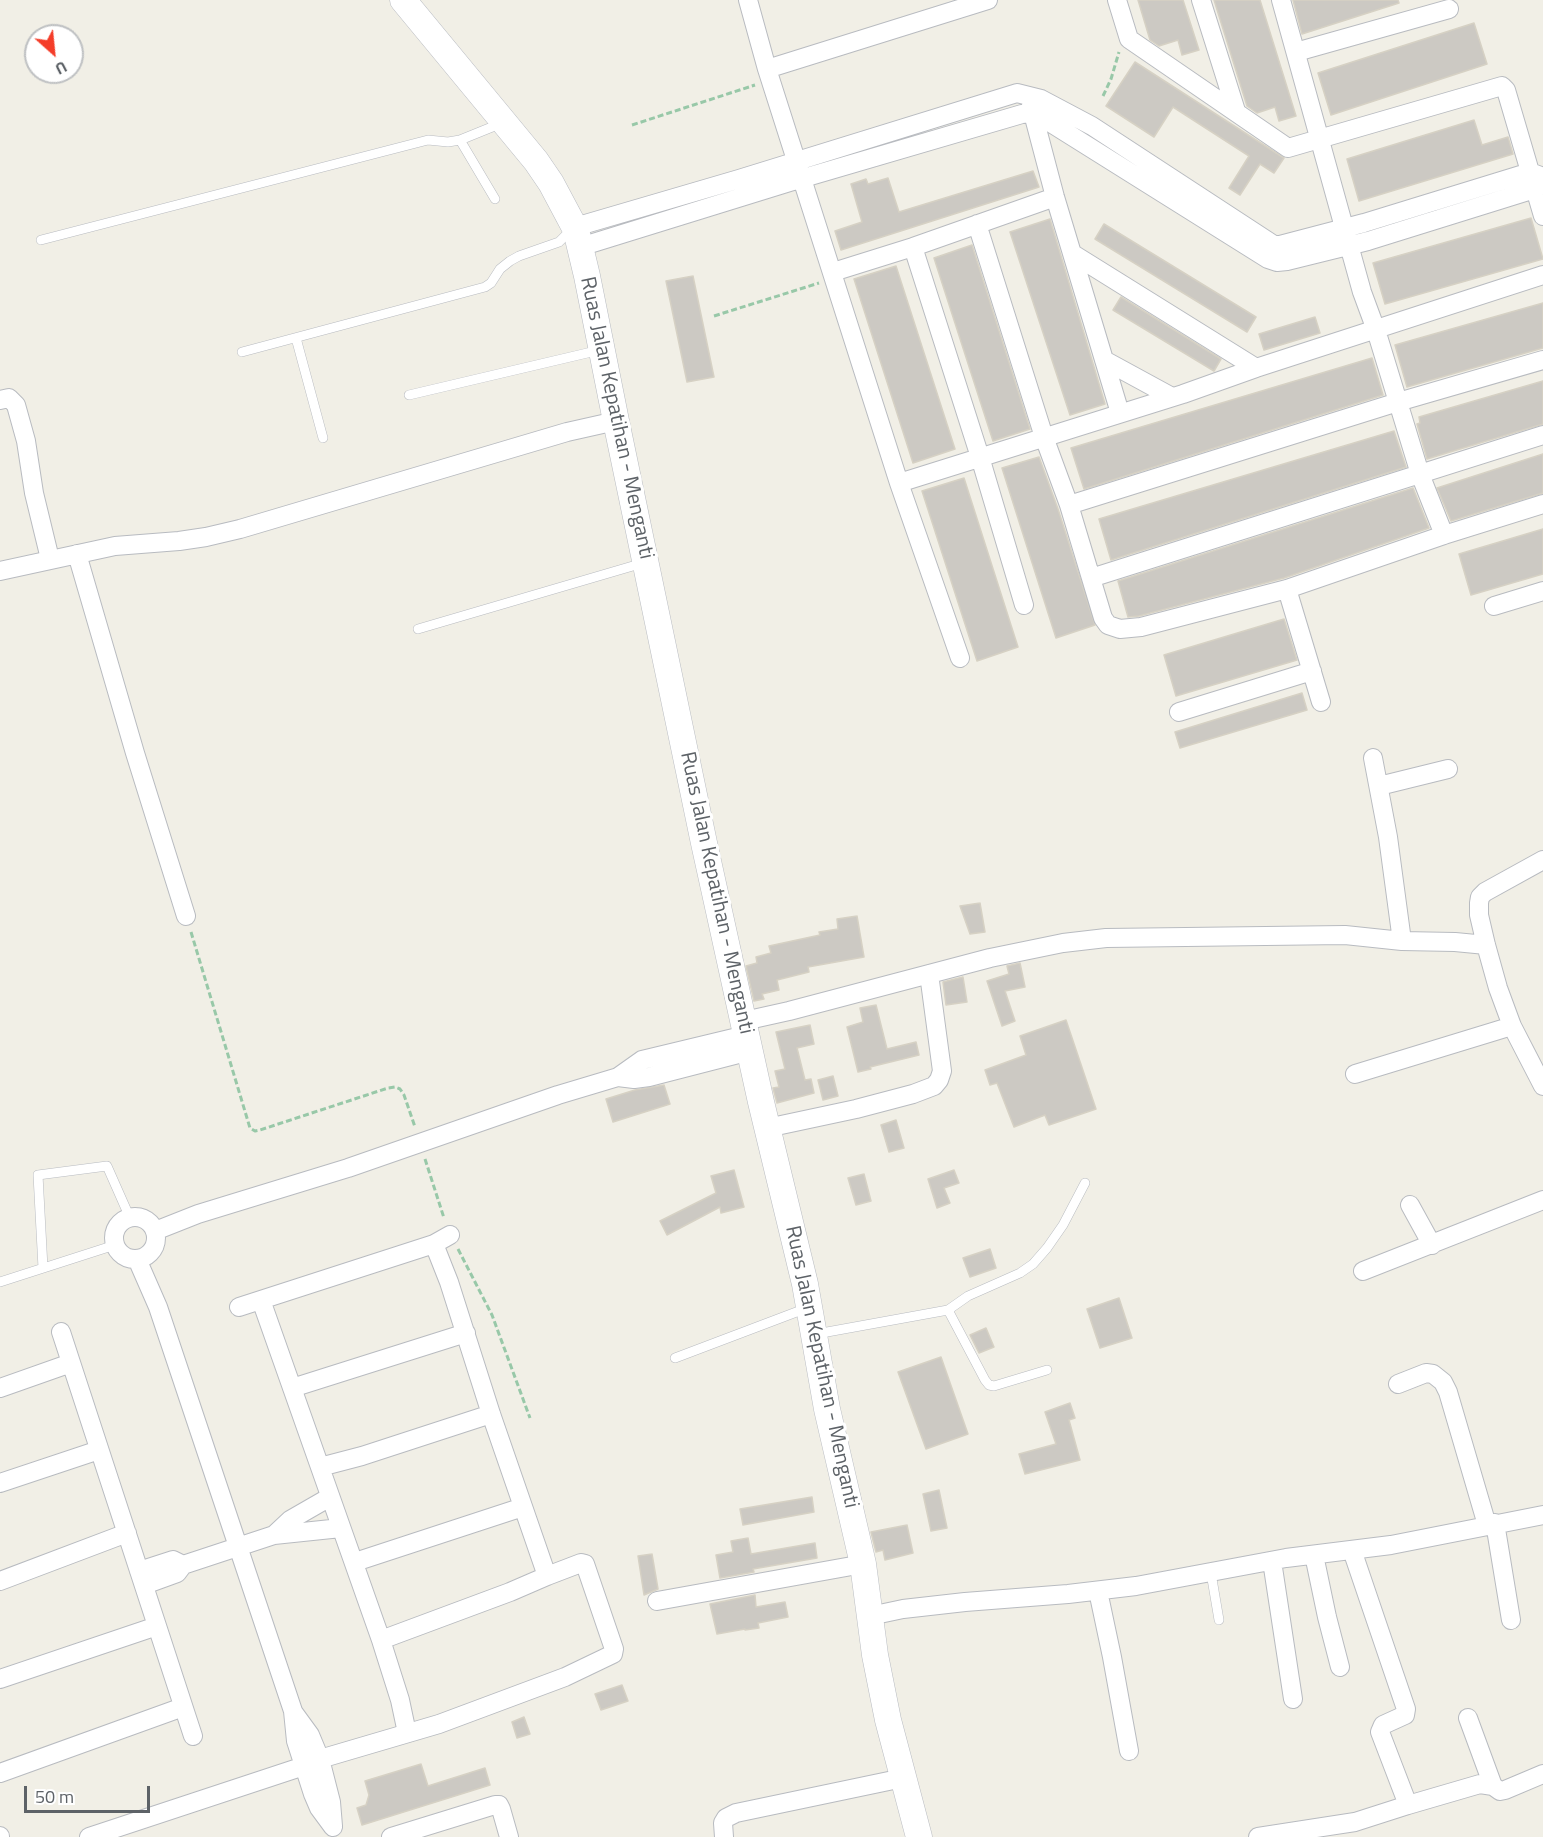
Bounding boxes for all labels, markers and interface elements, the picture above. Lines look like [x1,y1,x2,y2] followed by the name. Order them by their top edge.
[24,24,84,84] north arrow
[51,55,71,81] text: U
[574,275,658,561] street label: Ruas Jalan Kepatihan - Menganti
[674,750,758,1036] street label: Ruas Jalan Kepatihan - Menganti
[779,1224,863,1510] street label: Ruas Jalan Kepatihan - Menganti
[27,1774,153,1812] scale bar
[35,1783,74,1810] text: 50 m

